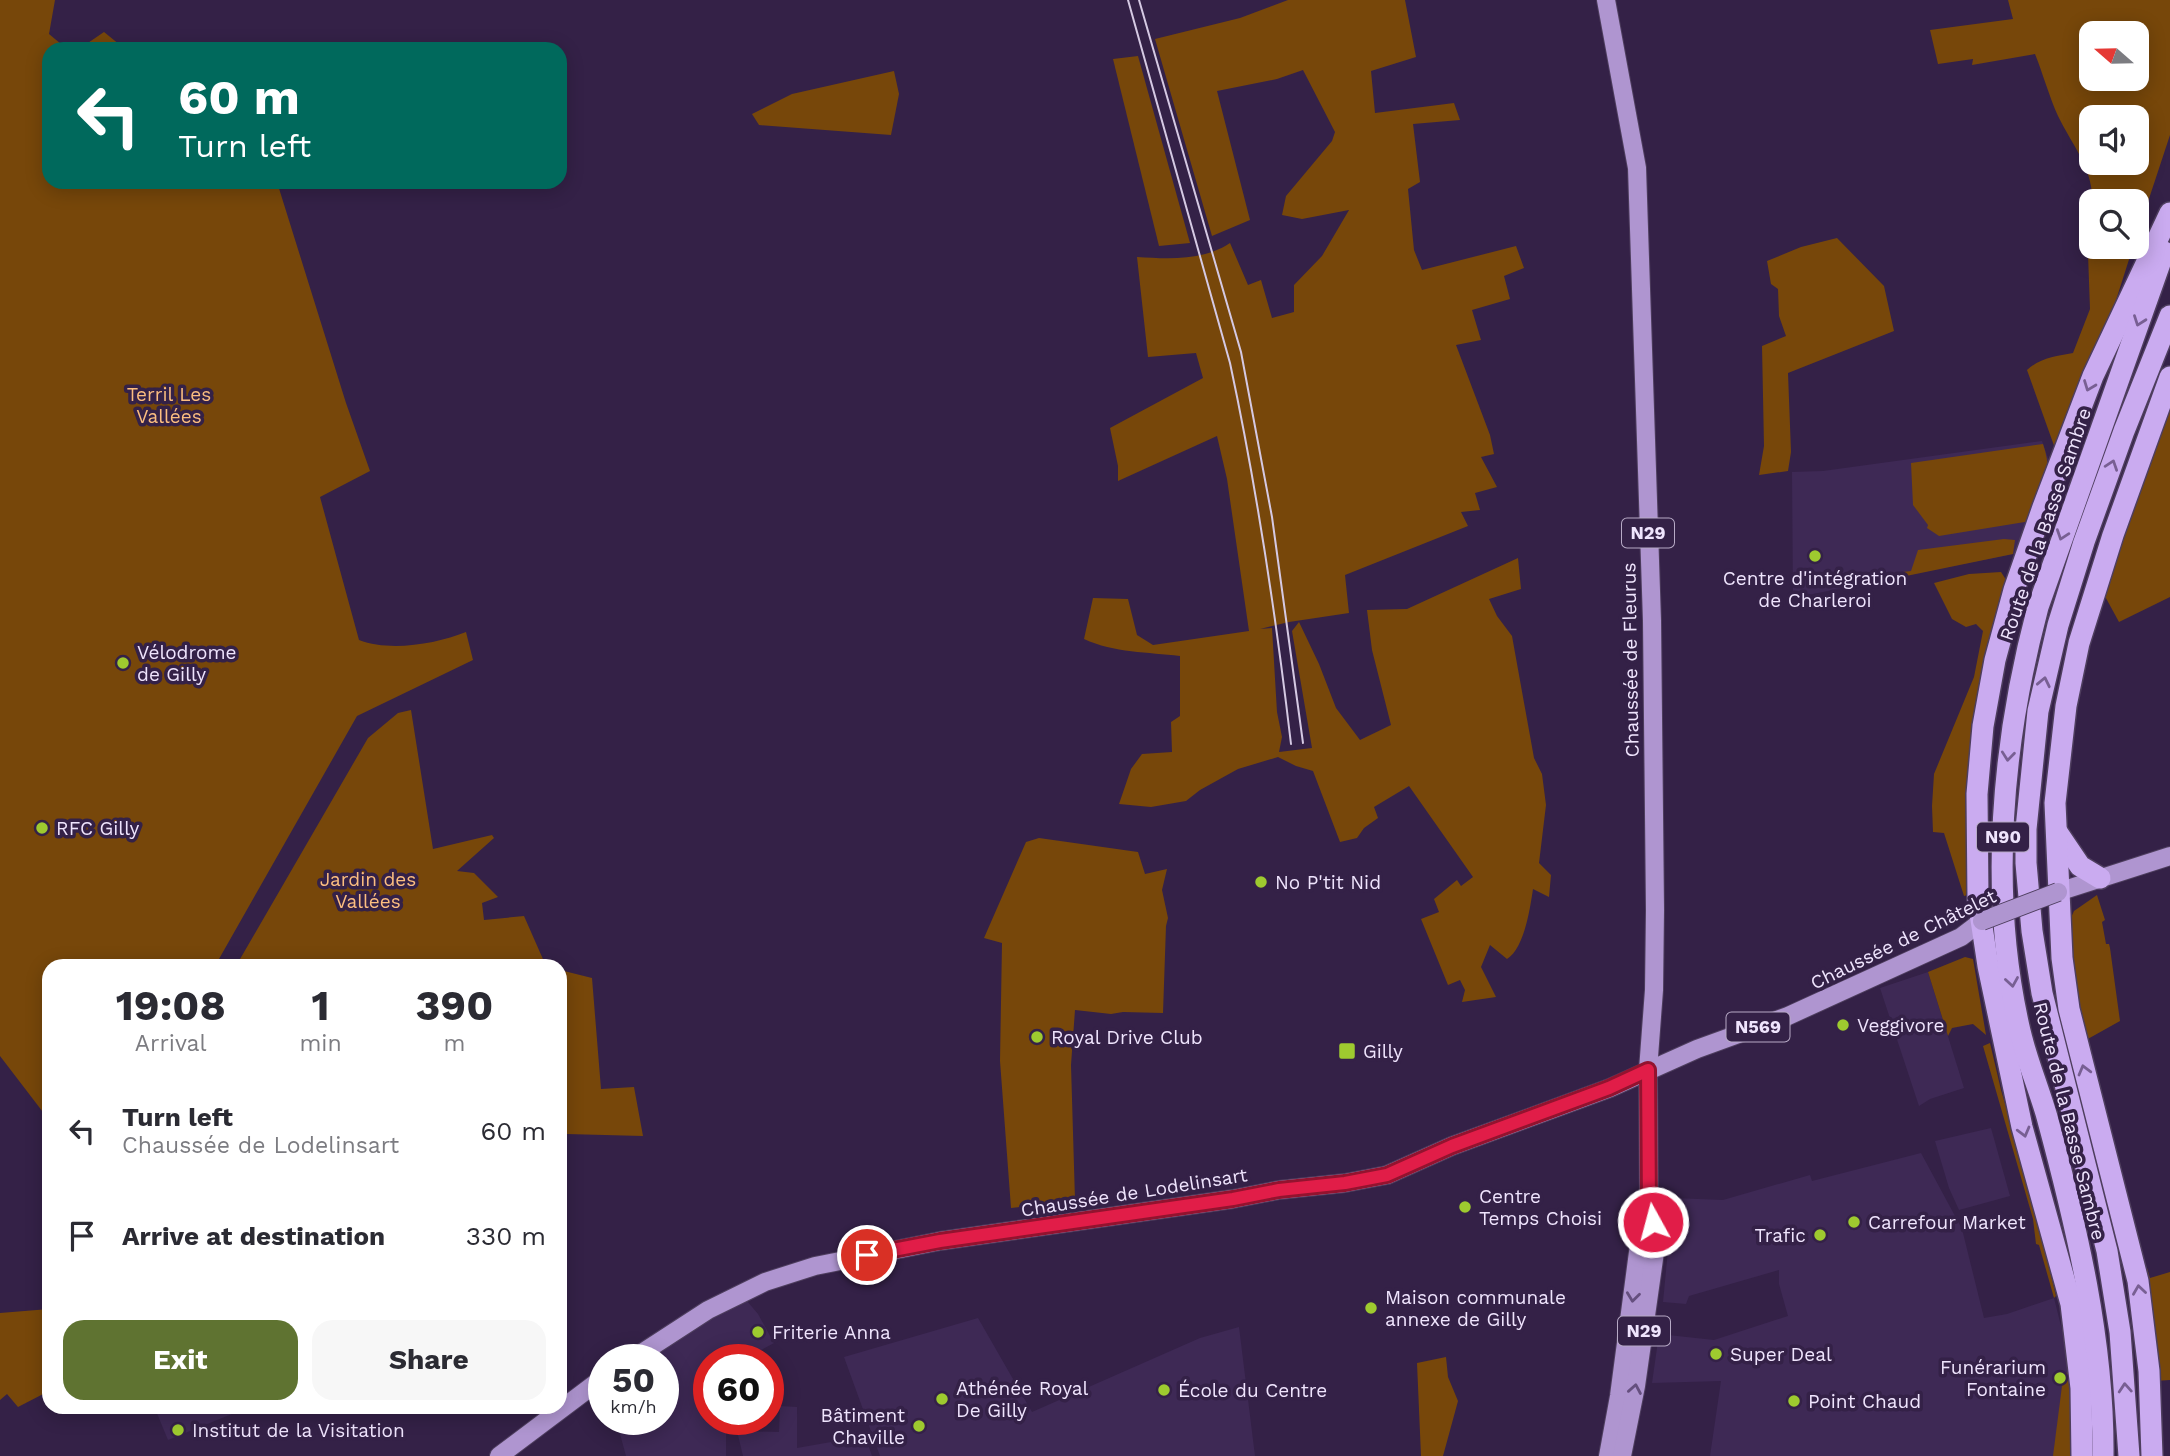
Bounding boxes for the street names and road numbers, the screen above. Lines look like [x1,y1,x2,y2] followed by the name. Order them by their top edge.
[1995,405,2096,644] street label: Route de la Basse Sambre
[1622,518,1674,548] road number: N29
[1617,562,1644,757] street label: Chaussée de Fleurus
[1977,822,2029,852] road number: N90
[1807,884,2000,994] street label: Chaussée de Châtelet
[2029,1000,2110,1243] street label: Route de la Basse Sambre
[1726,1012,1790,1042] road number: N569
[1019,1163,1249,1222] street label: Chaussée de Lodelinsart
[1618,1316,1670,1346] road number: N29

